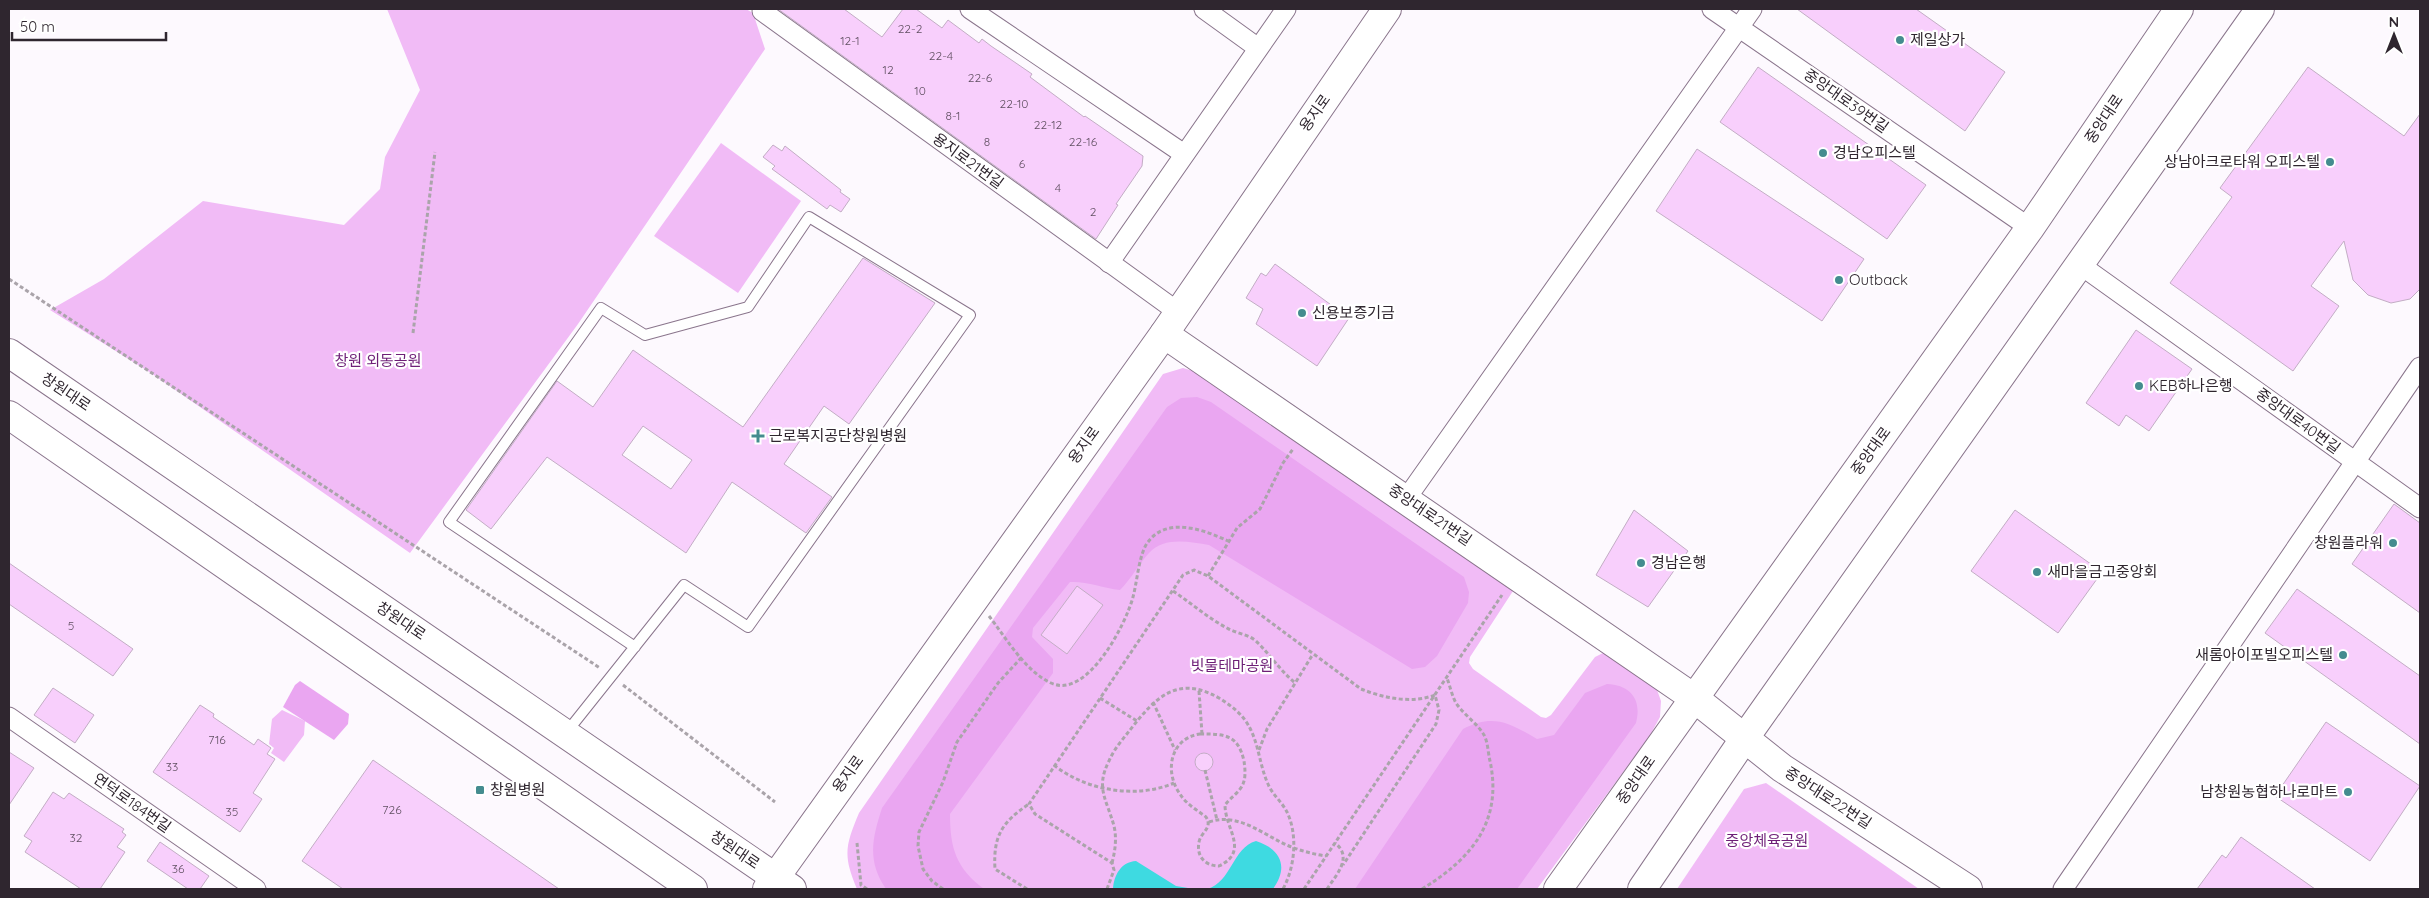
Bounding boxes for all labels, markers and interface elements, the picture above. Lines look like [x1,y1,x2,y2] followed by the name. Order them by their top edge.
[12,10,166,42] scale bar
[2369,10,2419,60] north arrow
[2389,13,2399,31] text: N
[20,17,55,36] text: 50 m
[898,21,923,36] house number: 22-2
[1910,30,1965,49] place label: 제일상가
[840,33,860,48] house number: 12-1
[1894,34,1906,46] marker: 제일상가
[929,48,953,63] house number: 22-4
[882,62,894,77] house number: 12
[1800,64,1892,137] street label: 중앙대로39번길
[968,70,993,85] house number: 22-6
[914,83,926,98] house number: 10
[1295,90,1334,135] street label: 용지로
[2080,91,2127,147] street label: 중앙대로
[1000,96,1029,111] house number: 22-10
[945,108,961,123] house number: 8-1
[1034,117,1063,132] house number: 22-12
[929,129,1007,193] street label: 용지로21번길
[984,134,990,149] house number: 8
[1069,134,1098,149] house number: 22-16
[1833,143,1916,162] place label: 경남오피스텔
[1817,147,1829,159] marker: 경남오피스텔
[2164,152,2320,171] place label: 상남아크로타워 오피스텔
[1019,156,1026,171] house number: 6
[2324,156,2336,168] marker: 상남아크로타워 오피스텔
[1055,180,1061,195] house number: 4
[1090,204,1097,219] house number: 2
[1849,270,1908,289] place label: Outback
[1833,274,1845,286] marker: Outback
[1312,303,1395,322] place label: 신용보증기금
[1296,307,1308,319] marker: 신용보증기금
[335,351,421,370] park label: 창원 외동공원
[38,368,94,415] street label: 창원대로
[2149,376,2233,395] place label: KEB하나은행
[2133,380,2145,392] marker: KEB하나은행
[2252,384,2344,458] street label: 중앙대로40번길
[1064,422,1103,467] street label: 용지로
[1847,423,1895,479] street label: 중앙대로
[769,426,907,445] place label: 근로복지공단창원병원
[751,429,765,443] marker: 근로복지공단창원병원
[1385,480,1476,549] street label: 중앙대로21번길
[2314,533,2383,552] place label: 창원플라워
[2387,537,2399,549] marker: 창원플라워
[1651,553,1706,572] place label: 경남은행
[1635,557,1647,569] marker: 경남은행
[2047,562,2157,581] place label: 새마을금고중앙회
[2031,566,2043,578] marker: 새마을금고중앙회
[373,597,429,644] street label: 창원대로
[68,618,74,633] house number: 5
[2195,645,2333,664] place label: 새롬아이포빌오피스텔
[2337,649,2349,661] marker: 새롬아이포빌오피스텔
[1191,656,1273,675] park label: 빗물테마공원
[208,732,226,747] house number: 716
[828,751,867,796] street label: 용지로
[1612,752,1659,808] street label: 중앙대로
[166,759,178,774] house number: 33
[1781,763,1875,833] street label: 중앙대로22번길
[90,769,175,836] street label: 연덕로184번길
[490,780,545,799] place label: 창원병원
[2200,782,2338,801] place label: 남창원농협하나로마트
[474,784,486,796] marker: 창원병원
[2342,786,2354,798] marker: 남창원농협하나로마트
[382,802,402,817] house number: 726
[226,804,238,819] house number: 35
[707,826,763,873] street label: 창원대로
[70,830,83,845] house number: 32
[1726,831,1808,850] park label: 중앙체육공원
[172,861,185,876] house number: 36

